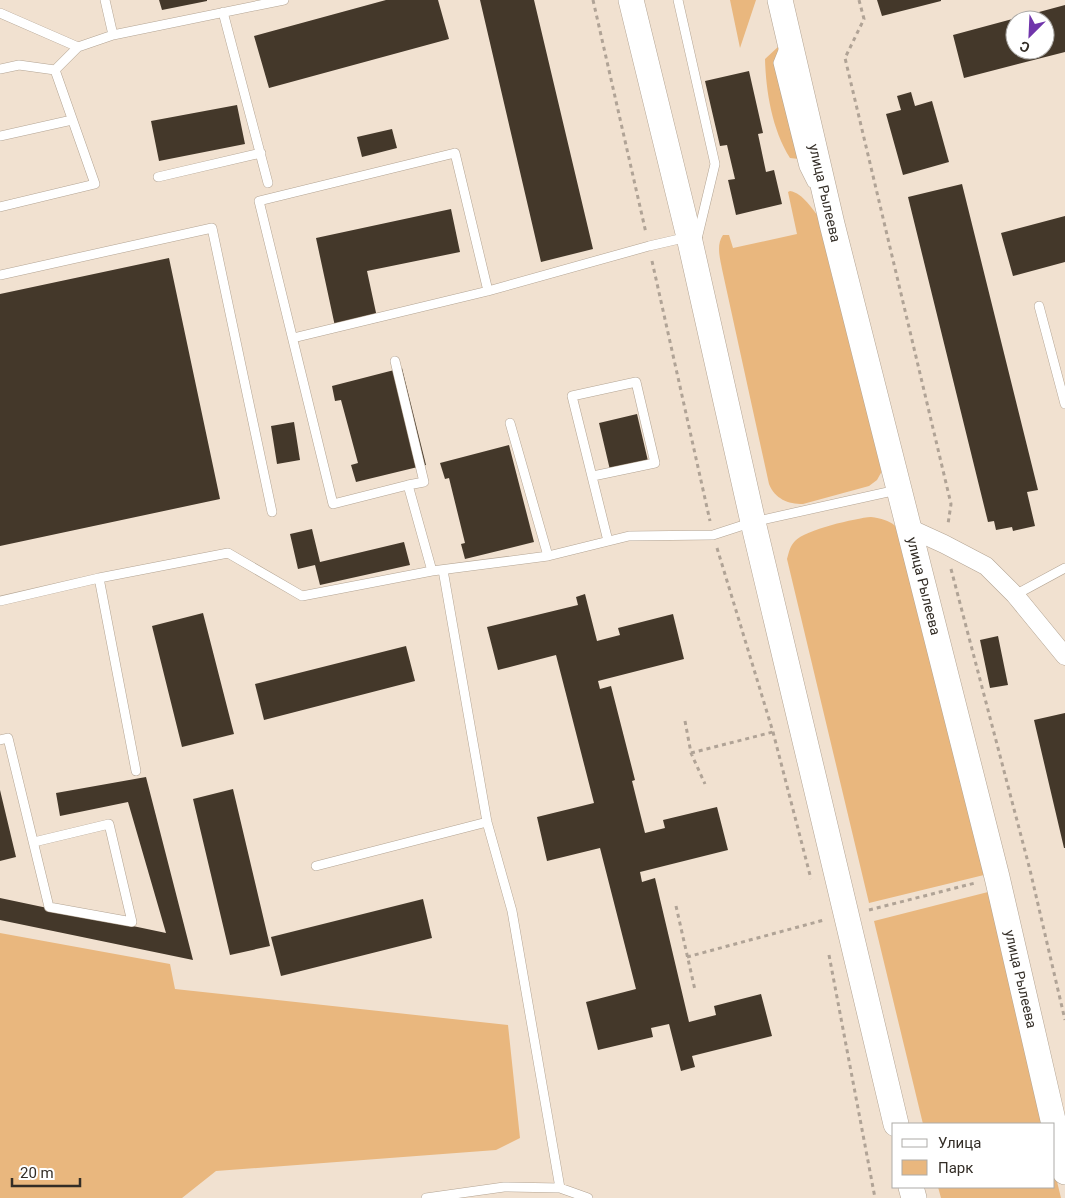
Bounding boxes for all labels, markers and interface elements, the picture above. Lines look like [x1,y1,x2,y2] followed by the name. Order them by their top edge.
[1005,10,1055,60] north arrow
[1017,38,1032,56] text: С
[806,142,844,244] street label: улица Рылеева
[904,535,944,637] street label: улица Рылеева
[1002,928,1040,1030] street label: улица Рылеева
[892,1123,1055,1188] legend
[938,1134,981,1152] text: Улица
[12,1156,80,1188] scale bar
[938,1159,973,1177] text: Парк
[20,1164,54,1182] text: 20 m

